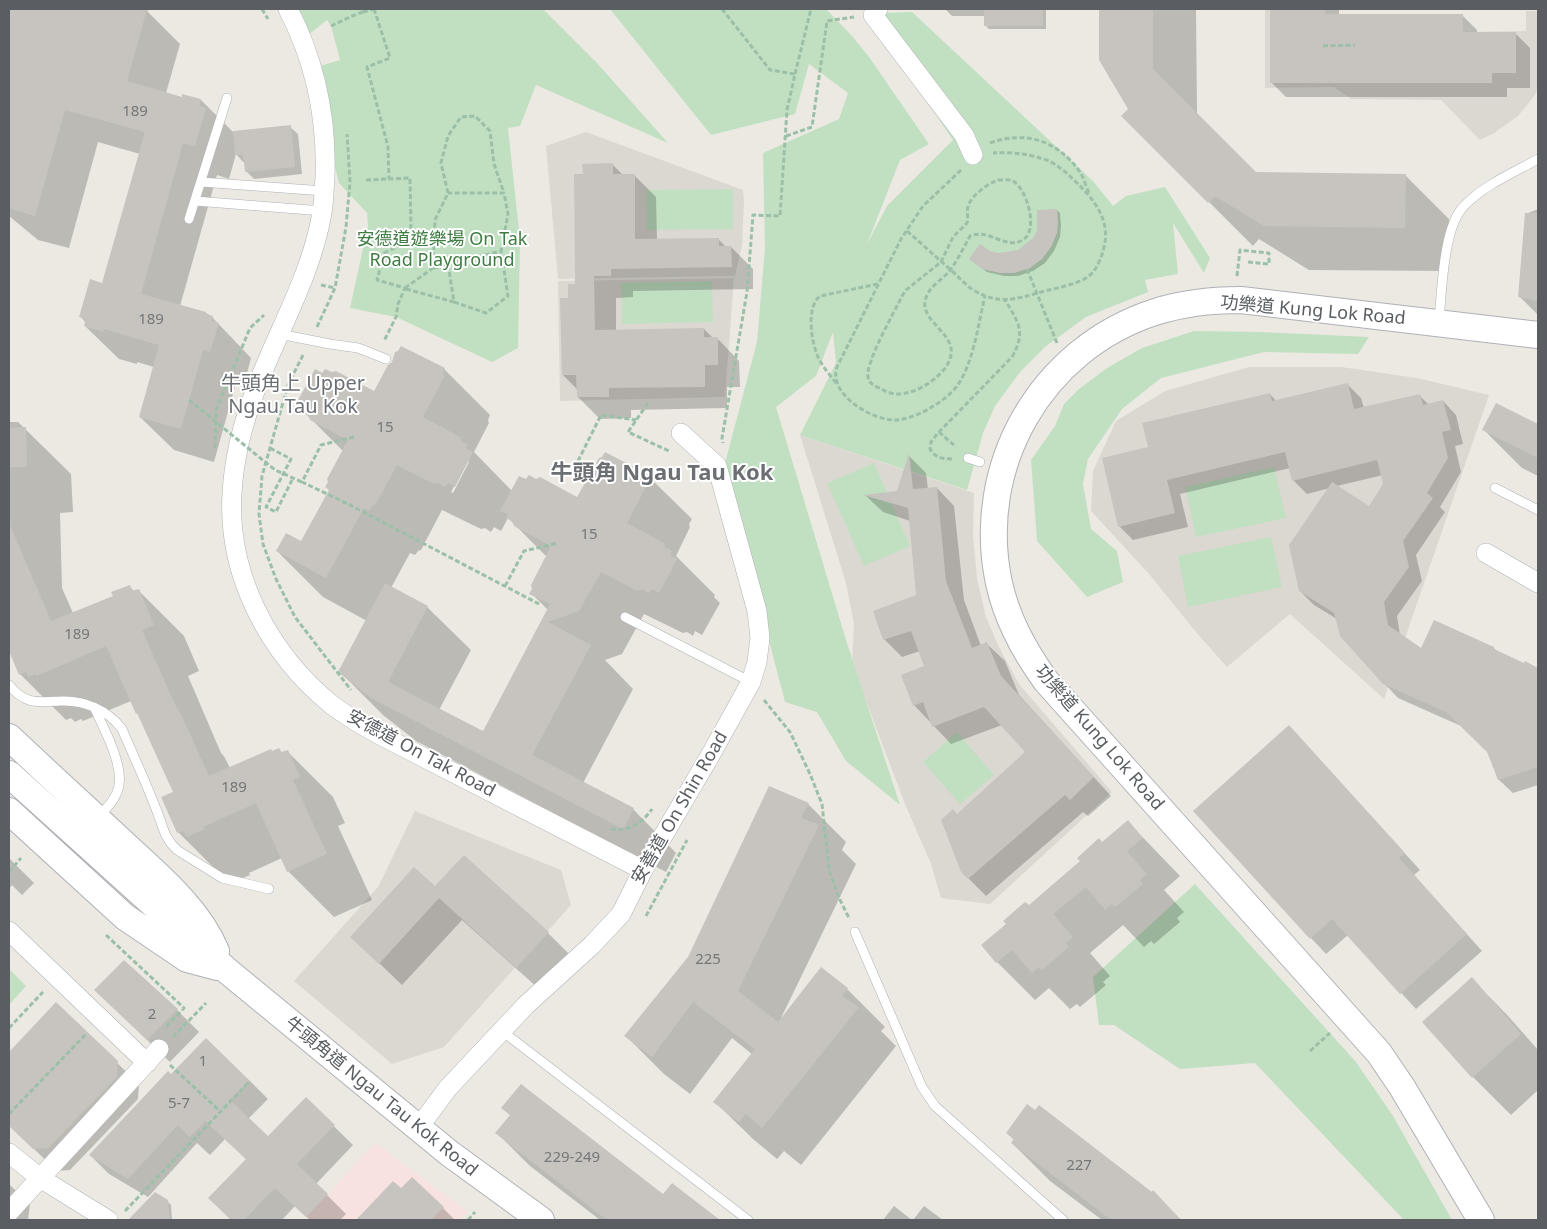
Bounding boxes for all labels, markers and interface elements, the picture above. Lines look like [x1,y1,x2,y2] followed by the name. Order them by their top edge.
[122,103,148,121] house number: 189
[357,229,527,272] park label: 安德道遊樂場 On Tak Road Playground
[1220,292,1406,330] street label: 功樂道 Kung Lok Road
[138,311,164,329] house number: 189
[221,372,365,419] district label: 牛頭角上 Upper Ngau Tau Kok
[376,419,394,437] house number: 15
[551,461,773,487] district label: 牛頭角 Ngau Tau Kok
[580,526,598,544] house number: 15
[64,626,90,644] house number: 189
[1030,661,1168,815] street label: 功樂道 Kung Lok Road
[343,706,499,802] street label: 安德道 On Tak Road
[627,728,733,888] street label: 安善道 On Shin Road
[221,779,247,797] house number: 189
[695,951,721,969] house number: 225
[148,1006,156,1024] house number: 2
[280,1013,482,1181] street label: 牛頭角道 Ngau Tau Kok Road
[199,1053,207,1071] house number: 1
[168,1095,190,1113] house number: 5-7
[544,1149,600,1167] house number: 229-249
[1066,1157,1092,1175] house number: 227

